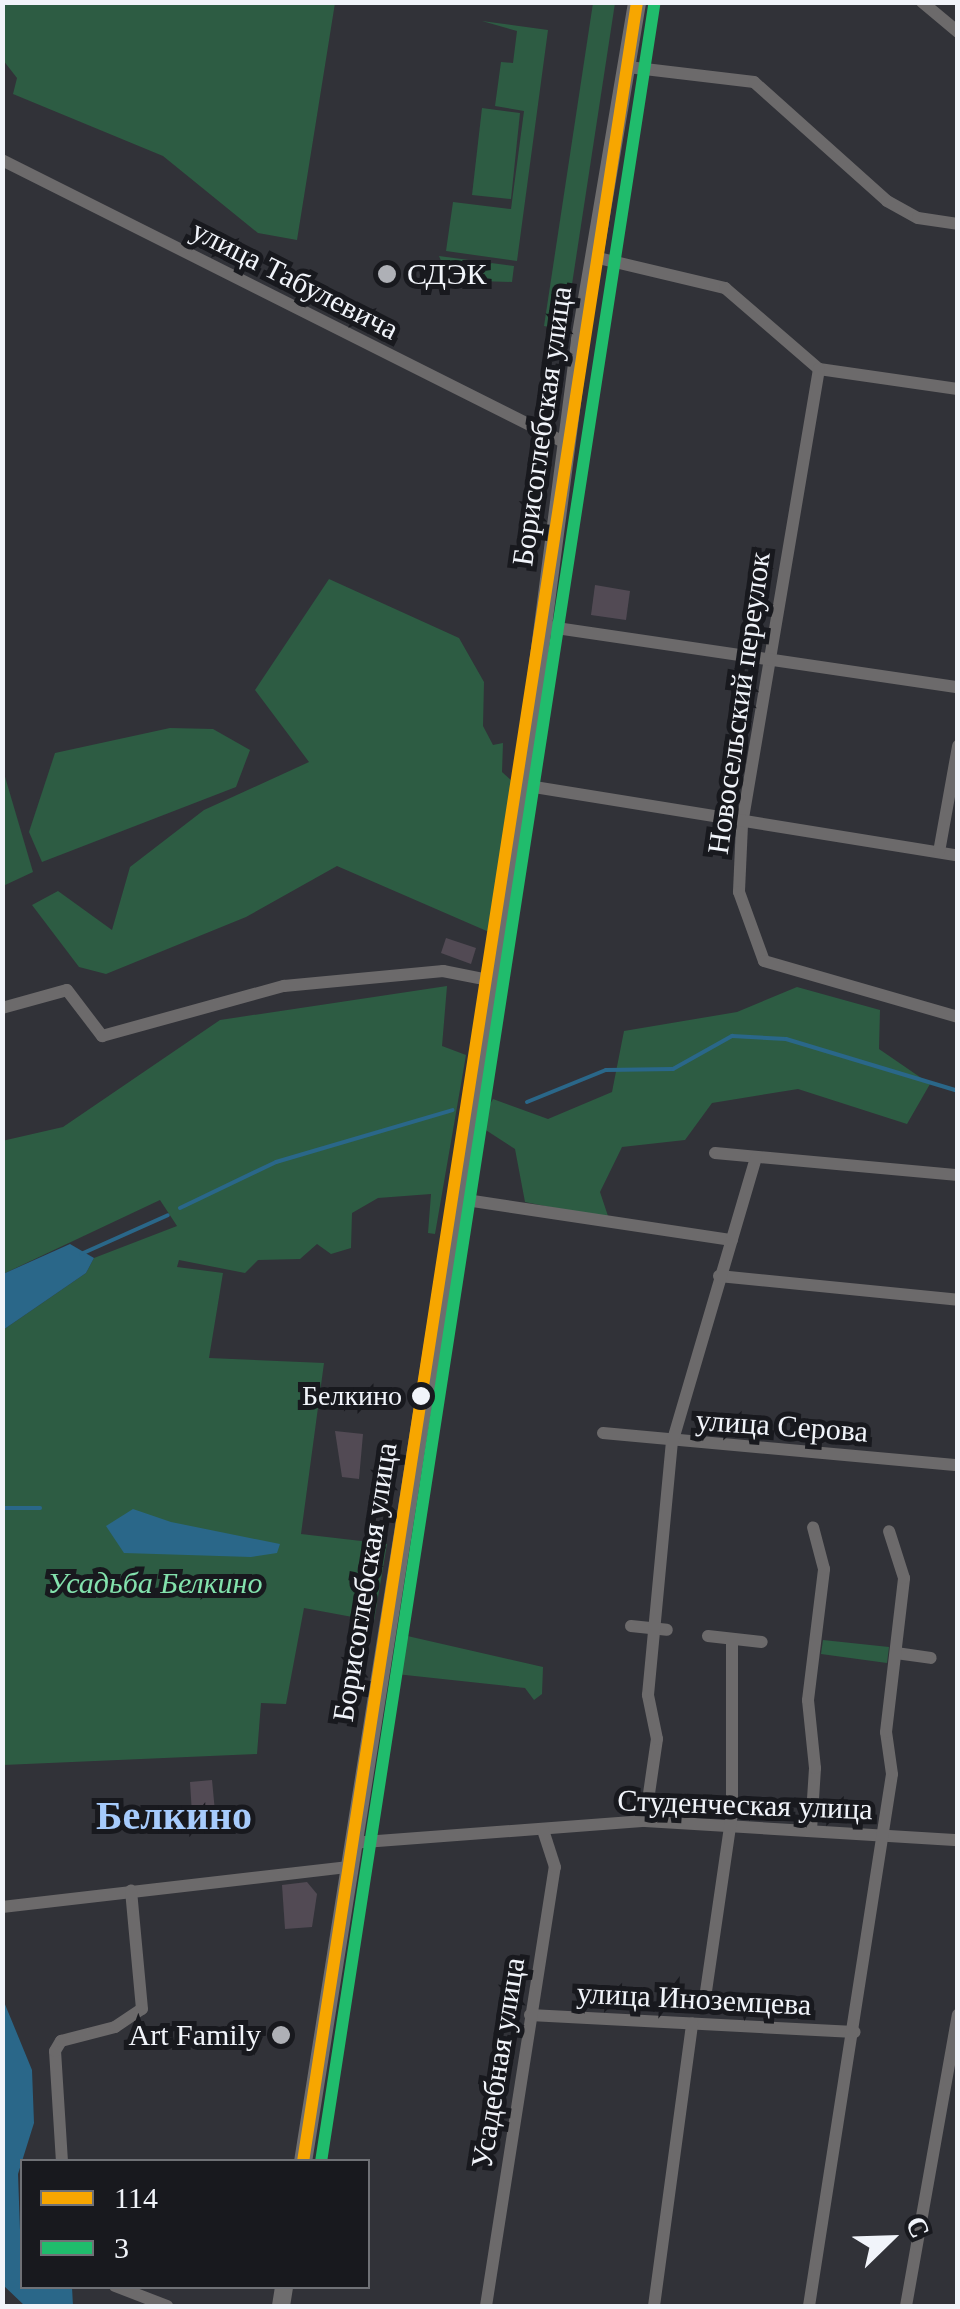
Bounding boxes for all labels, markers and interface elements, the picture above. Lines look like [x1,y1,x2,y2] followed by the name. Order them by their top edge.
[186,212,404,348] street label: улица Табулевича
[407,256,487,292] place label: СДЭК
[376,263,398,285] marker: СДЭК
[505,284,579,568] street label: Борисоглебская улица
[700,550,778,856] street label: Новосельский переулок
[302,1379,402,1413] place label: Белкино
[411,1386,431,1406] marker: Белкино
[695,1402,869,1450] street label: улица Серова
[325,1440,405,1724] street label: Борисоглебская улица
[48,1565,262,1601] park label: Усадьба Белкино
[617,1783,873,1827] street label: Студенческая улица
[96,1792,252,1840] district label: Белкино
[464,1955,532,2171] street label: Усадебная улица
[576,1975,812,2023] street label: улица Иноземцева
[129,2017,261,2053] place label: Art Family
[270,2024,292,2046] marker: Art Family
[20,2159,370,2289] legend
[114,2181,158,2214] text: 114
[840,2189,940,2289] north arrow
[900,2212,936,2242] text: С
[114,2231,129,2264] text: 3

